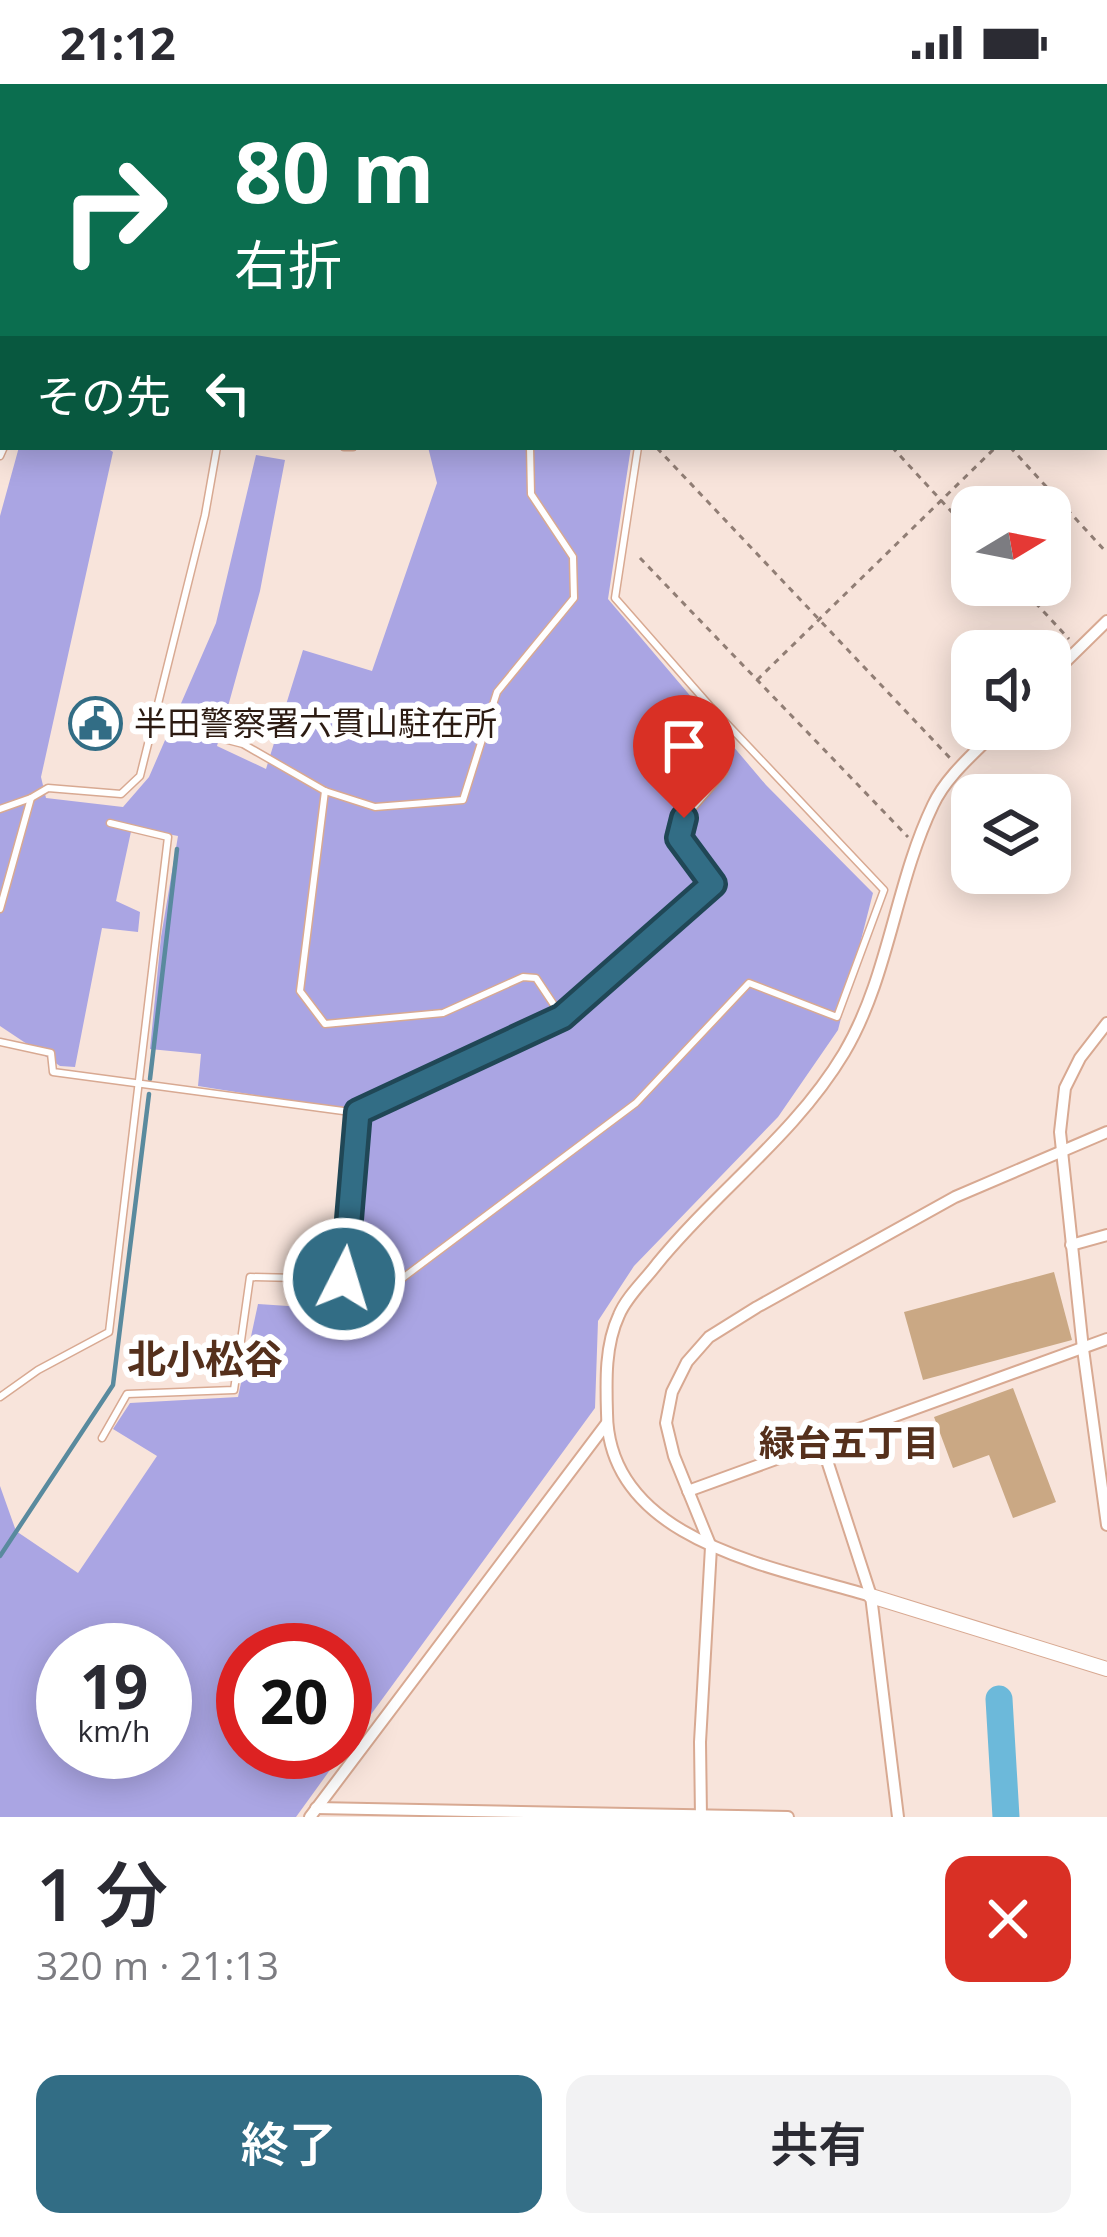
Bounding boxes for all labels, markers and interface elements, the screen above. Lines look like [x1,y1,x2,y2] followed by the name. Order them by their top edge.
[60,12,176,73] text: 21:12
[234,113,434,228] text: 80 m
[36,132,192,288] icon: right
[234,227,342,301] text: 右折
[195,360,261,426] icon: left
[36,365,171,426] text: その先
[951,486,1071,606] north arrow
[951,486,1071,894] map controls
[951,630,1071,750] button: sound
[67,695,123,751] public building icon: 半田警察署六貫山駐在所
[633,695,735,818] pin
[134,700,497,745] place label: 半田警察署六貫山駐在所
[651,713,717,779] icon: arrive
[951,774,1071,894] button: layers
[281,1216,407,1342] position arrow
[127,1331,283,1384] district label: 北小松谷
[759,1418,939,1467] district label: 緑台五丁目
[216,1623,372,1779] speed limit sign: 20
[80,1645,148,1727] text: 19
[78,1710,150,1751] text: km/h
[36,1844,168,1942] text: 1 分
[945,1856,1071,1982] button: close
[36,1938,279,1991] text: 320 m · 21:13
[36,2075,542,2213] button: 終了
[566,2075,1071,2213] button: 共有

